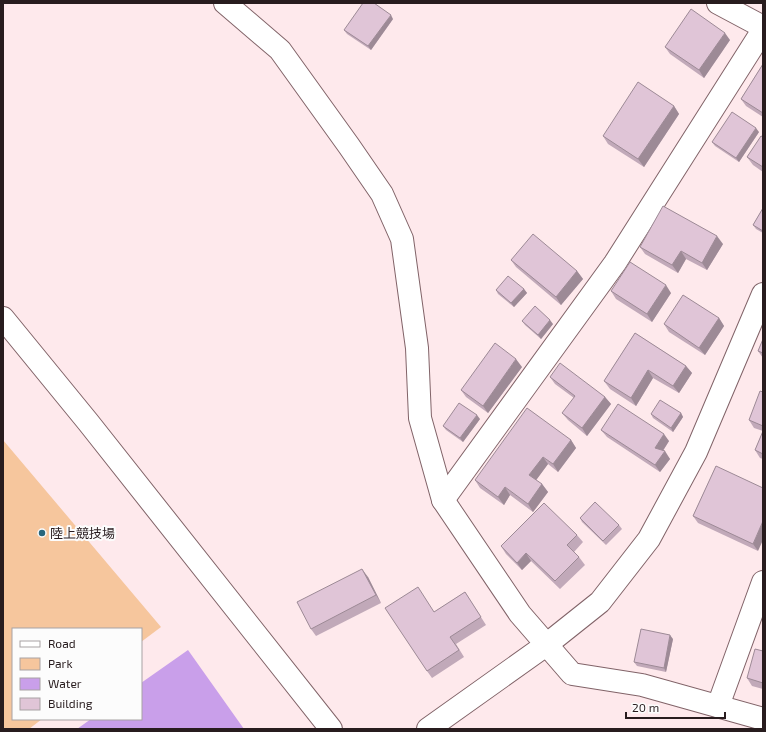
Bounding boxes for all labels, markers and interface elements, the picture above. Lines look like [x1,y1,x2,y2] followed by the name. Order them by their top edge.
[50,525,115,541] place label: 陸上競技場
[37,528,47,538] marker: 陸上競技場
[12,628,142,720] legend
[48,636,76,650] text: Road
[48,656,73,670] text: Park
[48,676,82,690] text: Water
[626,694,725,720] scale bar
[48,696,93,710] text: Building
[632,700,659,714] text: 20 m

